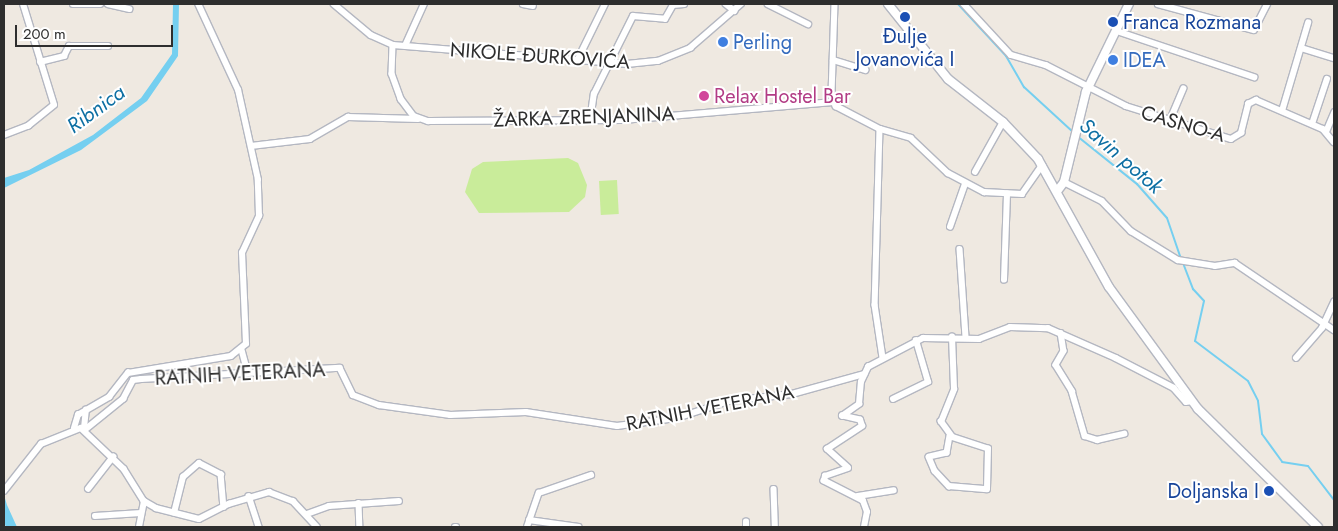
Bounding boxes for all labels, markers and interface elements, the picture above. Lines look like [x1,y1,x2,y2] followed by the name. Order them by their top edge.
[1123,10,1261,34] place label: Franca Rozmana
[899,11,911,23] marker: Đulje Jovanovića I
[18,15,175,47] scale bar
[1107,16,1119,28] marker: Franca Rozmana
[23,23,66,45] text: 200 m
[855,25,955,72] place label: Đulje Jovanovića I
[733,30,792,54] place label: Perling
[717,36,729,48] marker: Perling
[449,38,631,74] street label: NIKOLE ĐURKOVIĆA
[1123,48,1166,72] place label: IDEA
[1107,54,1119,66] marker: IDEA
[62,80,130,138] water label: Ribnica
[714,84,851,108] place label: Relax Hostel Bar
[698,90,710,102] marker: Relax Hostel Bar
[1138,101,1228,147] street label: CASNO-A
[493,102,675,132] street label: ŽARKA ZRENJANINA
[1074,113,1168,199] water label: Savin potok
[154,358,326,390] street label: RATNIH VETERANA
[624,380,796,436] street label: RATNIH VETERANA
[1167,479,1259,503] place label: Doljanska I
[1263,485,1275,497] marker: Doljanska I

